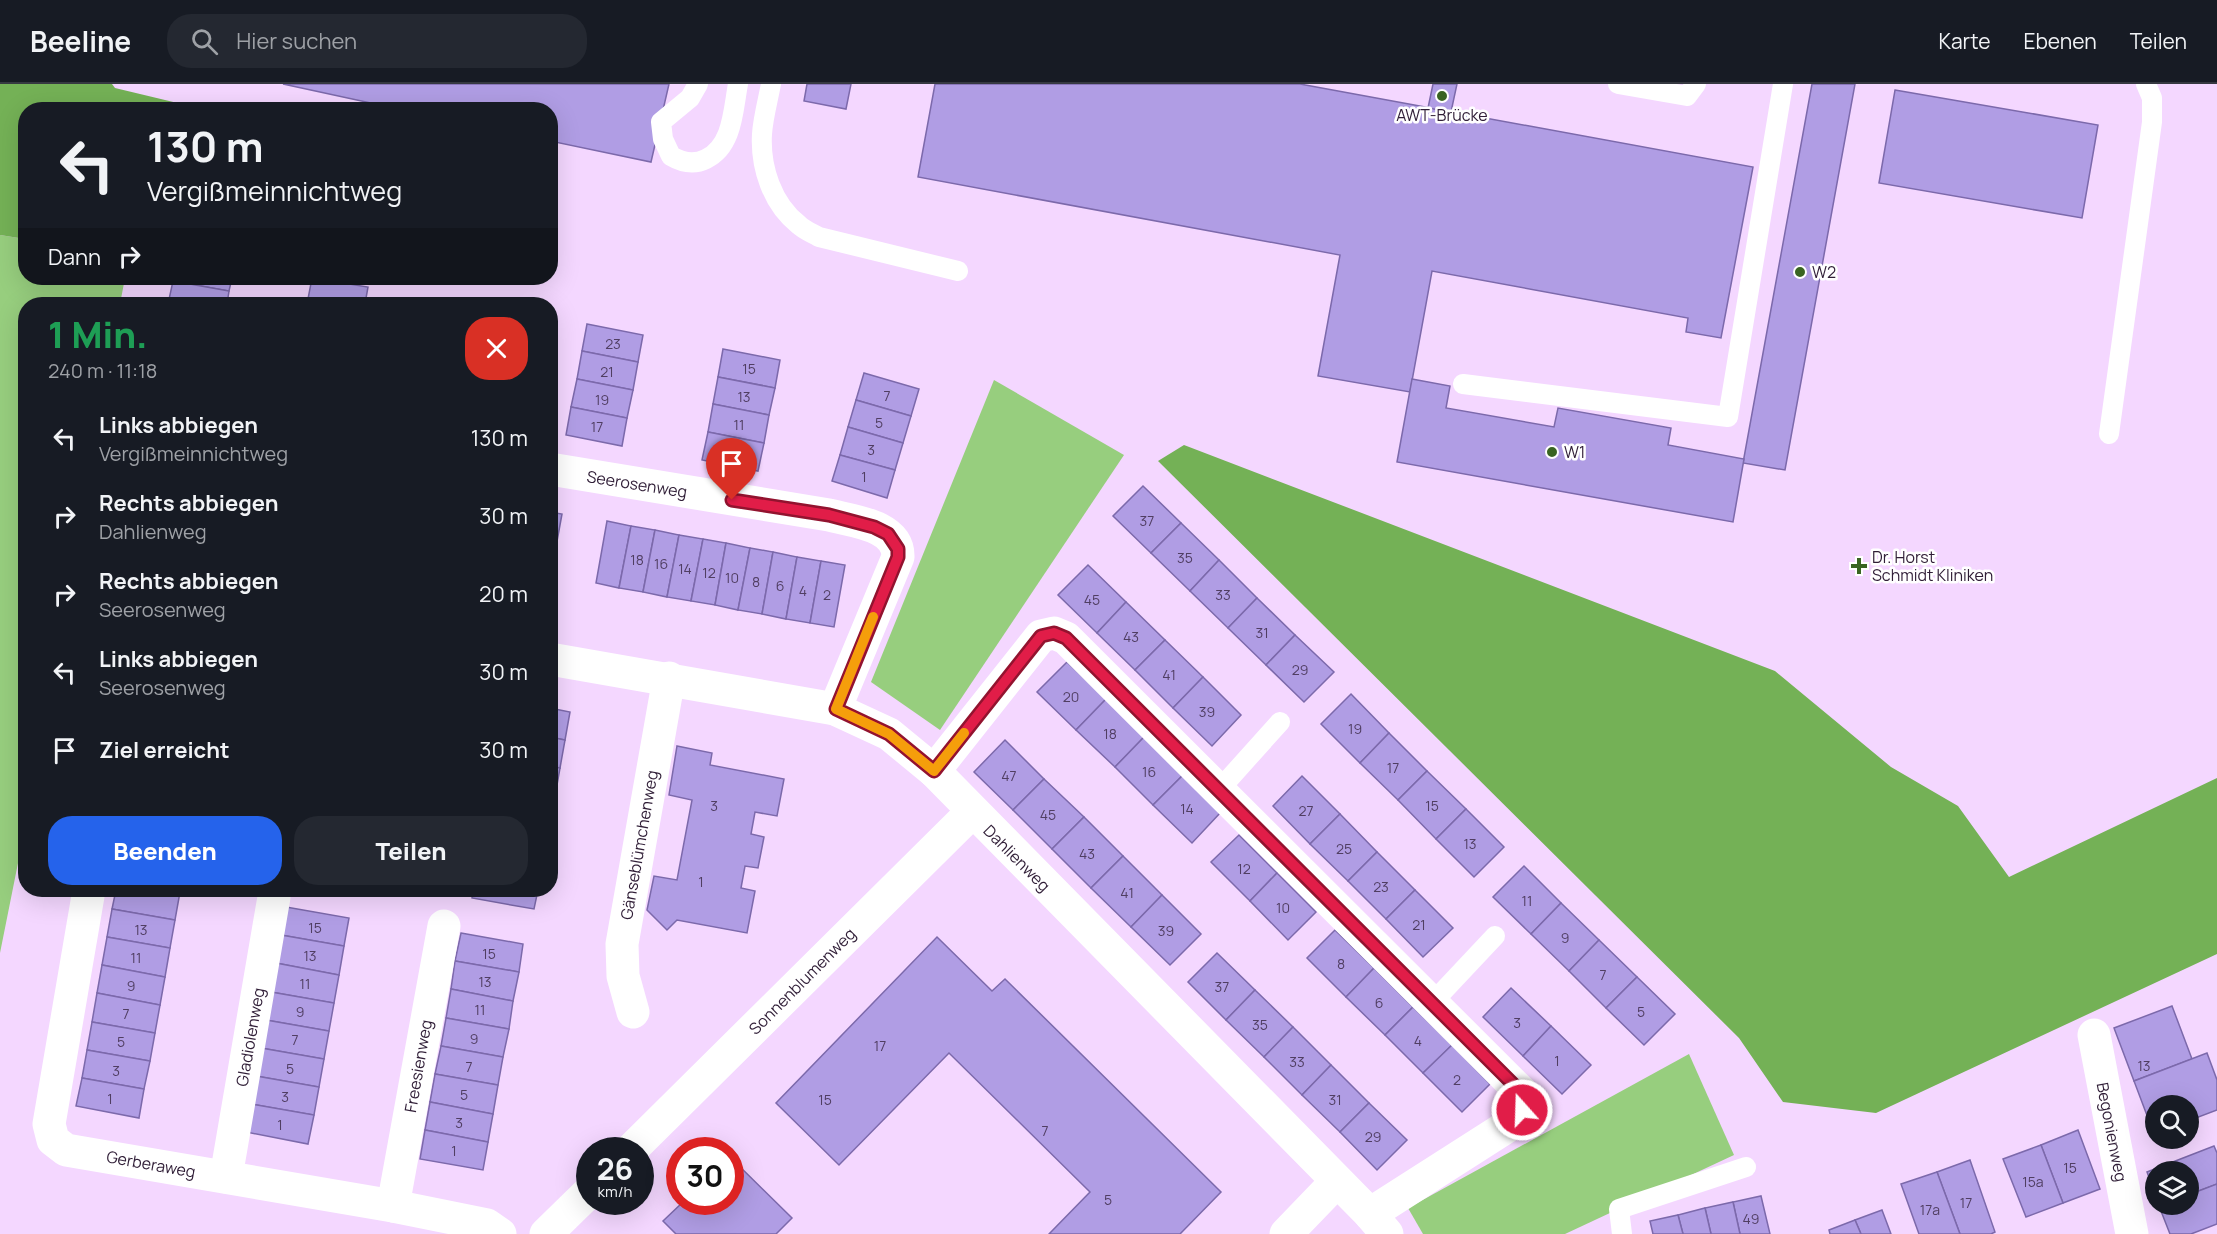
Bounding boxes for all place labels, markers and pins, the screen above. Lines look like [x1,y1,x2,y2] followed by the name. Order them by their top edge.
[1435,89,1449,103] marker: AWT-Brücke
[1396,104,1488,126] place label: AWT-Brücke
[1812,261,1836,283] place label: W2
[1793,265,1807,279] marker: W2
[706,438,757,500] pin
[1564,441,1585,463] place label: W1
[1545,445,1559,459] marker: W1
[1872,546,1993,586] place label: Dr. Horst Schmidt Kliniken
[1850,557,1868,575] marker: Dr. Horst Schmidt Kliniken

